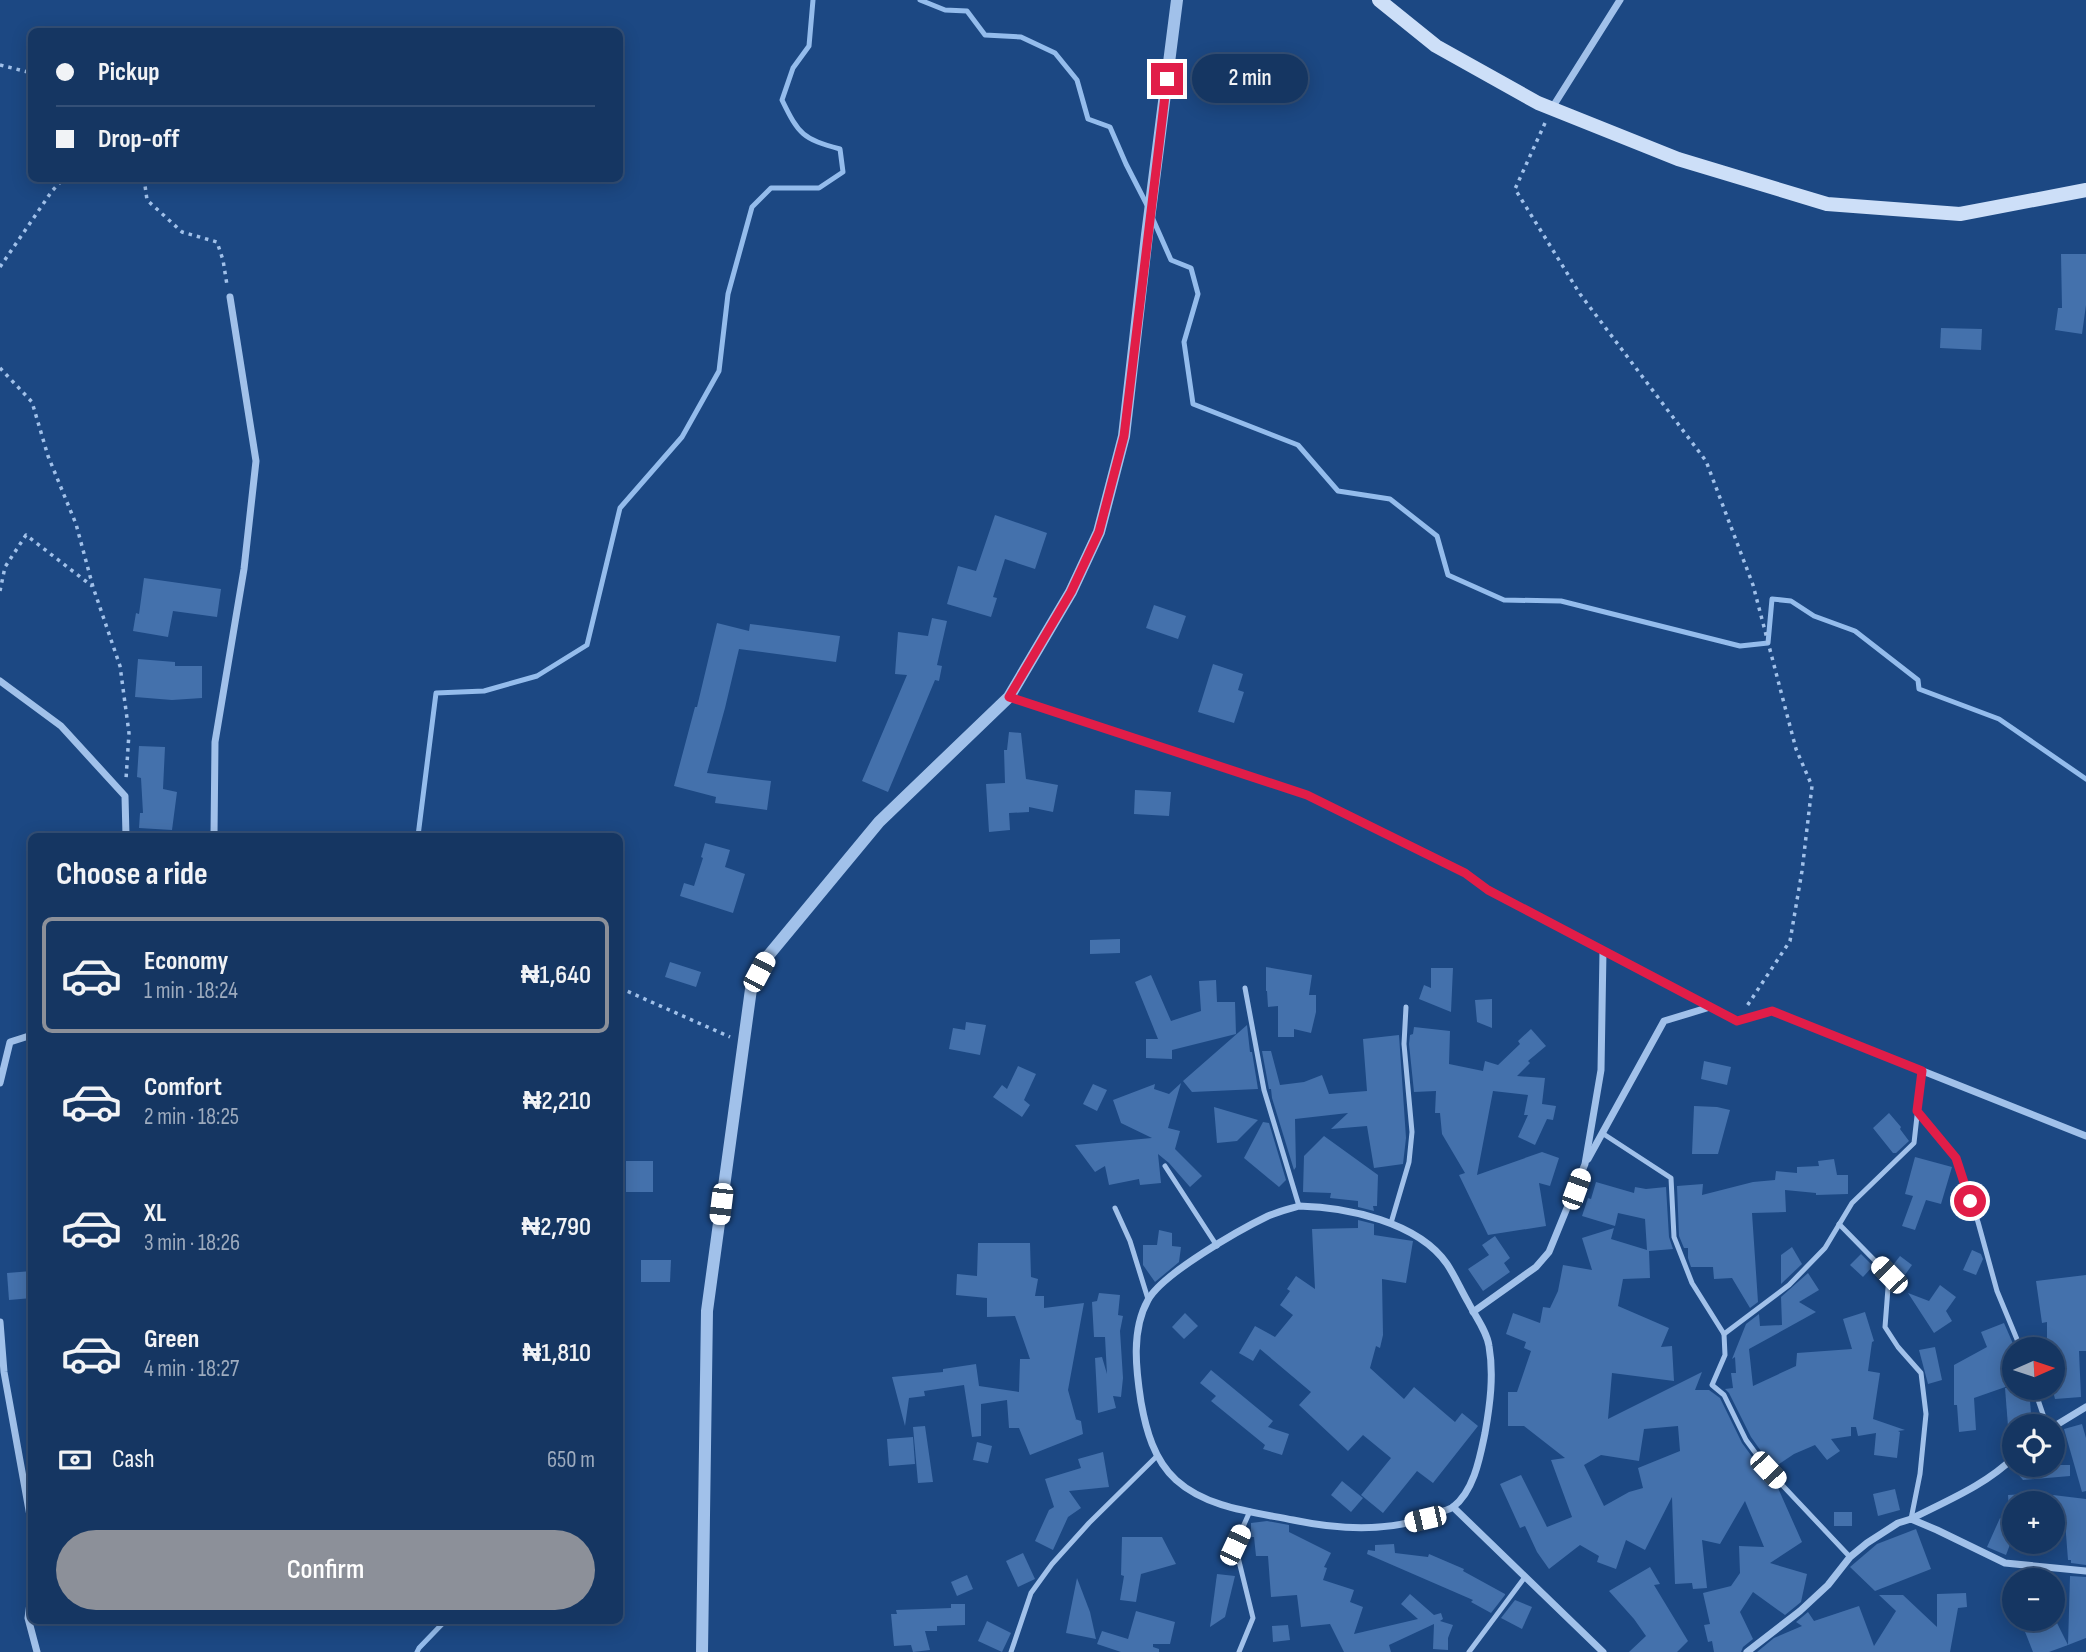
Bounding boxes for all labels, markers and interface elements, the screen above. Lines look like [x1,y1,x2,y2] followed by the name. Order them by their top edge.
[1192,55,1307,104] callout: 2 min
[98,57,160,88] text: Pickup
[1151,63,1183,95] route end
[1228,64,1272,92] text: 2 min
[98,124,179,155] text: Drop-off
[56,855,208,894] text: Choose a ride
[60,944,123,1007] icon: car
[144,946,228,977] text: Economy
[740,949,779,995] car
[521,960,591,991] text: ₦1,640
[144,977,238,1005] text: 1 min · 18:24
[60,1070,123,1133] icon: car
[144,1072,222,1103] text: Comfort
[523,1086,591,1117] text: ₦2,210
[144,1103,239,1131] text: 2 min · 18:25
[1559,1166,1594,1212] car
[709,1182,734,1226] car
[1954,1185,1986,1217] route start
[60,1196,123,1259] icon: car
[144,1198,166,1229] text: XL
[521,1212,591,1243] text: ₦2,790
[144,1229,240,1257] text: 3 min · 18:26
[1867,1253,1912,1297] car
[60,1322,123,1385] icon: car
[144,1324,199,1355] text: Green
[2002,1337,2065,1400] north arrow
[2002,1337,2065,1631] map controls
[523,1338,591,1369] text: ₦1,810
[144,1355,239,1383] text: 4 min · 18:27
[2002,1414,2065,1477] button: locate
[56,1441,94,1479] icon: cash
[112,1444,155,1475] text: Cash
[547,1446,595,1474] text: 650 m
[1746,1447,1791,1493] car
[2002,1491,2065,1554] button: +
[1403,1504,1448,1534] car
[1217,1522,1254,1568] car
[56,1530,595,1610] button: Confirm
[2002,1568,2065,1631] button: −

